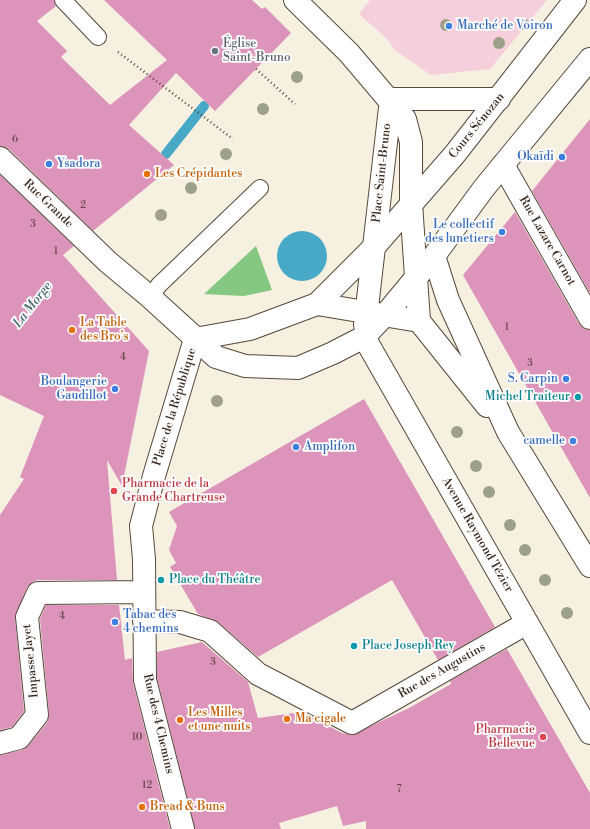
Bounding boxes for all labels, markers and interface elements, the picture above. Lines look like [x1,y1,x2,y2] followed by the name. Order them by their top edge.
[457,19,553,33] place label: Marché de Voiron
[444,21,454,31] marker: Marché de Voiron
[223,37,291,65] place label: Église Saint-Bruno
[210,46,220,56] marker: Église Saint-Bruno
[446,90,508,162] street label: Cours Sénozan
[370,122,394,224] street label: Place Saint-Bruno
[12,134,18,146] house number: 6
[517,150,554,164] place label: Okaïdi
[557,152,567,162] marker: Okaïdi
[57,157,100,171] place label: Ysadora
[44,159,54,169] marker: Ysadora
[155,167,243,181] place label: Les Crépidantes
[142,169,152,179] marker: Les Crépidantes
[20,177,76,231] street label: Rue Grande
[516,194,578,288] street label: Rue Lazare Carnot
[80,200,86,212] house number: 2
[425,218,494,246] place label: Le collectif des lunetiers
[30,219,36,231] house number: 3
[497,227,507,237] marker: Le collectif des lunetiers
[54,246,58,258] house number: 1
[10,279,56,331] water label: La Morge
[80,316,129,344] place label: La Table des Bro’s
[505,322,509,334] house number: 1
[67,325,77,335] marker: La Table des Bro’s
[150,346,200,468] street label: Place de la République
[120,352,126,364] house number: 4
[527,358,533,370] house number: 3
[508,372,558,386] place label: S. Carpin
[561,374,571,384] marker: S. Carpin
[41,375,107,403] place label: Boulangerie Gaudillot
[110,384,120,394] marker: Boulangerie Gaudillot
[485,390,570,404] place label: Michel Traiteur
[573,392,583,402] marker: Michel Traiteur
[523,434,565,448] place label: camelle
[568,436,578,446] marker: camelle
[304,440,355,454] place label: Amplifon
[291,442,301,452] marker: Amplifon
[438,475,516,595] street label: Avenue Raymond Tézier
[122,477,225,505] place label: Pharmacie de la Grande Chartreuse
[109,486,119,496] marker: Pharmacie de la Grande Chartreuse
[169,573,260,587] place label: Place du Théâtre
[156,575,166,585] marker: Place du Théâtre
[123,608,179,636] place label: Tabac des 4 chemins
[59,611,65,623] house number: 4
[110,617,120,627] marker: Tabac des 4 chemins
[20,623,42,699] street label: Impasse Jayet
[362,639,454,653] place label: Place Joseph Rey
[396,640,488,702] street label: Rue des Augustins
[349,641,359,651] marker: Place Joseph Rey
[210,657,216,669] house number: 3
[139,673,177,775] street label: Rue des 4 Chemins
[188,706,251,734] place label: Les Milles et une nuits
[295,712,346,726] place label: Ma cigale
[282,714,292,724] marker: Ma cigale
[175,715,185,725] marker: Les Milles et une nuits
[475,723,535,751] place label: Pharmacie Bellevue
[132,732,142,744] house number: 10
[538,732,548,742] marker: Pharmacie Bellevue
[142,780,152,792] house number: 12
[396,784,402,796] house number: 7
[150,800,225,814] place label: Bread & Buns
[137,802,147,812] marker: Bread & Buns

